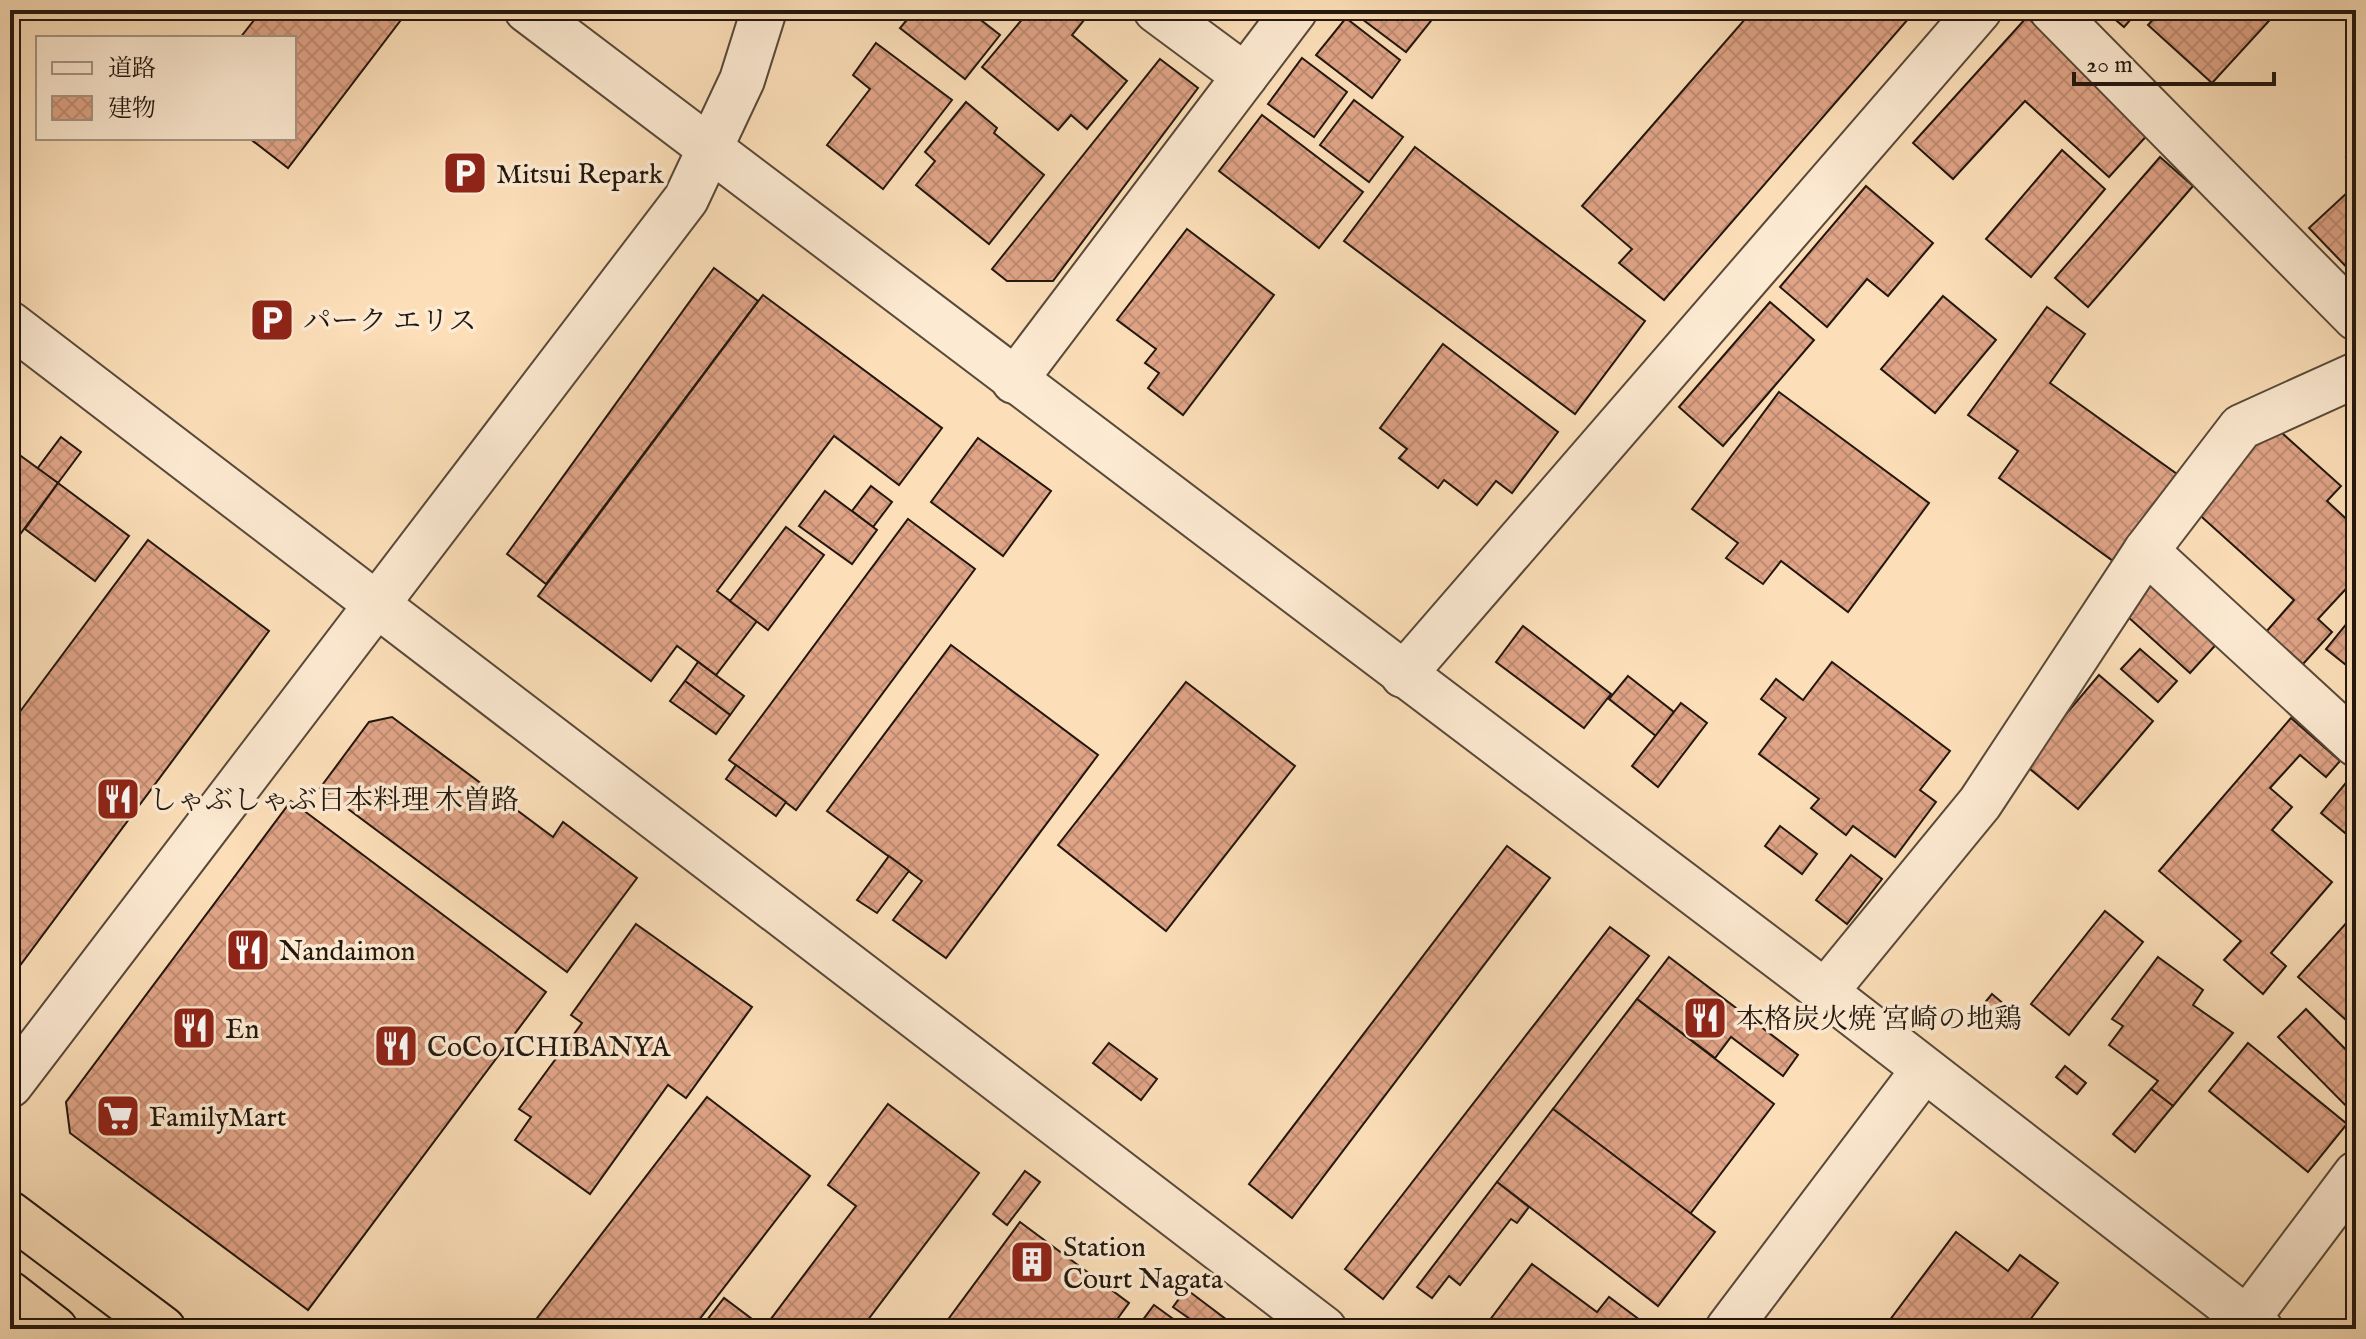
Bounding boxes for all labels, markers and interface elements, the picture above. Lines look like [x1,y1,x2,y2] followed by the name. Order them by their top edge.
[36,36,296,140] legend
[2074,36,2274,86] scale bar
[2086,50,2133,81] text: 20 m
[108,54,156,85] text: 道路
[108,94,156,125] text: 建物
[441,149,489,197] parking icon: Mitsui Repark
[496,158,665,193] place label: Mitsui Repark
[248,296,296,344] parking icon: パーク エリス
[303,305,477,340] place label: パーク エリス
[94,775,142,823] restaurant icon: しゃぶしゃぶ日本料理 木曽路
[149,784,519,819] place label: しゃぶしゃぶ日本料理 木曽路
[224,926,272,974] restaurant icon: Nandaimon
[279,935,416,970] place label: Nandaimon
[1681,994,1729,1042] restaurant icon: 本格炭火焼 宮崎の地鶏
[1736,1003,2022,1038] place label: 本格炭火焼 宮崎の地鶏
[170,1004,218,1052] restaurant icon: En
[225,1013,259,1048] place label: En
[372,1022,420,1070] restaurant icon: CoCo ICHIBANYA
[427,1031,671,1066] place label: CoCo ICHIBANYA
[94,1092,142,1140] supermarket icon: FamilyMart
[149,1101,287,1136] place label: FamilyMart
[1063,1231,1224,1298] place label: Station Court Nagata
[1008,1238,1056,1286] building icon: Station Court Nagata

